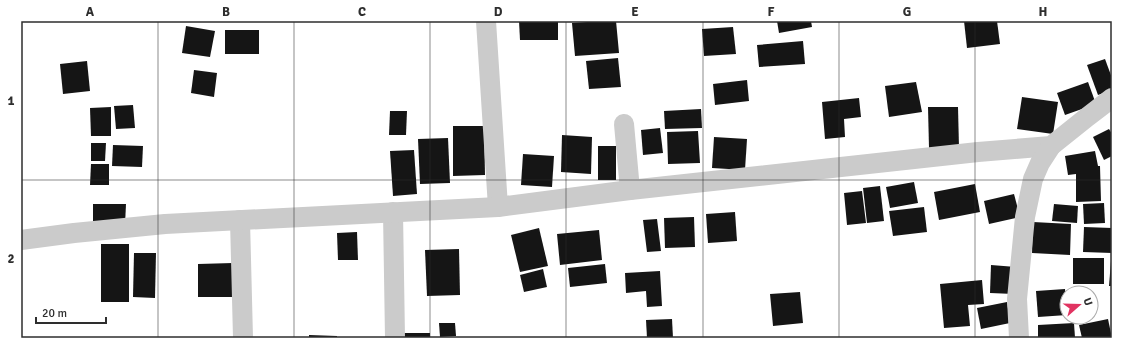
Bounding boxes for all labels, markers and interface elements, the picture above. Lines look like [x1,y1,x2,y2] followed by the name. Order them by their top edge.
[86,4,95,20] text: A
[222,4,230,20] text: B
[358,4,366,20] text: C
[494,4,503,20] text: D
[631,4,639,20] text: E
[768,4,775,20] text: F
[903,4,911,20] text: G
[1039,4,1047,20] text: H
[7,93,15,109] text: 1
[7,251,15,267] text: 2
[1059,285,1099,325] north arrow
[1081,296,1095,307] text: U
[36,299,106,325] scale bar
[42,306,67,321] text: 20 m

